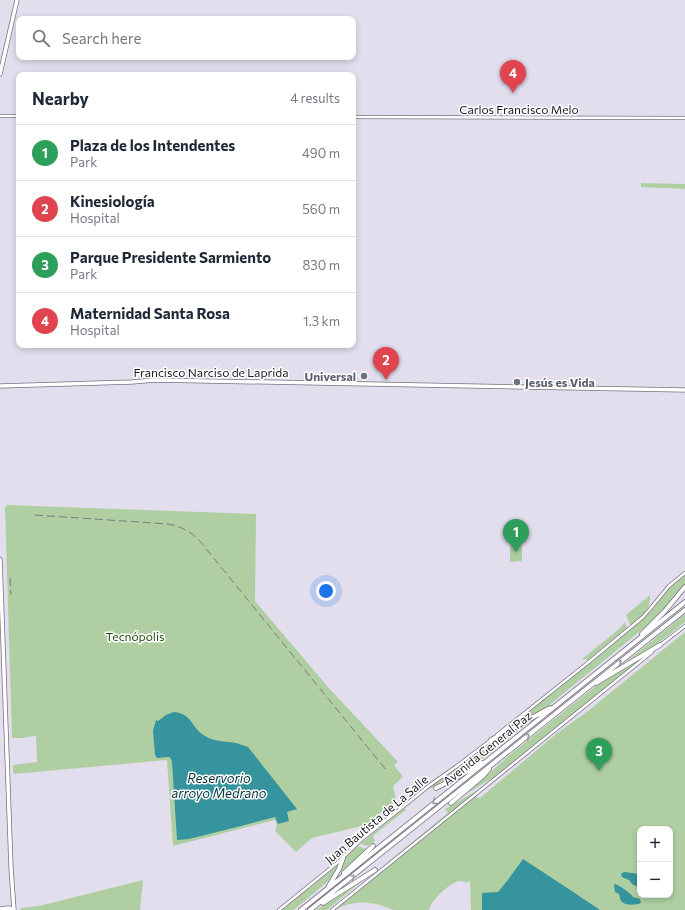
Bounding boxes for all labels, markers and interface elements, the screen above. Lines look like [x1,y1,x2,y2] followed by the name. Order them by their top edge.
[16,16,356,60] search box
[30,27,52,49] icon: search
[62,29,141,47] text: Search here
[500,60,526,93] pin: 4
[32,88,89,109] text: Nearby
[290,90,340,106] text: 4 results
[459,102,579,116] street label: Carlos Francisco Melo
[70,136,235,154] text: Plaza de los Intendentes
[42,145,48,161] text: 1
[302,145,340,161] text: 490 m
[70,154,97,170] text: Park
[70,192,155,210] text: Kinesiología
[41,201,49,217] text: 2
[302,201,340,217] text: 560 m
[70,210,120,226] text: Hospital
[70,248,271,266] text: Parque Presidente Sarmiento
[41,257,49,273] text: 3
[302,257,340,273] text: 830 m
[70,266,97,282] text: Park
[70,304,230,322] text: Maternidad Santa Rosa
[41,313,49,329] text: 4
[303,313,340,329] text: 1.3 km
[70,322,120,338] text: Hospital
[373,347,399,380] pin: 2
[133,365,289,379] street label: Francisco Narciso de Laprida
[304,369,356,383] place label: Universal
[359,371,369,381] marker: Universal
[525,375,595,390] place label: Jesús es Vida
[512,377,522,387] marker: Jesús es Vida
[503,519,529,552] pin: 1
[316,581,336,601] your location
[106,629,164,643] park label: Tecnópolis
[615,660,622,667] one-way arrow
[440,708,534,788] street label: Avenida General Paz
[522,734,529,741] one-way arrow
[586,738,612,771] pin: 3
[172,770,267,801] water label: Reservorio arroyo Medrano
[322,772,431,867] street label: Juan Bautista de La Salle
[432,798,440,805] one-way arrow
[637,826,673,898] map controls
[637,826,673,862] button: +
[637,862,673,898] button: −
[347,874,354,881] one-way arrow

